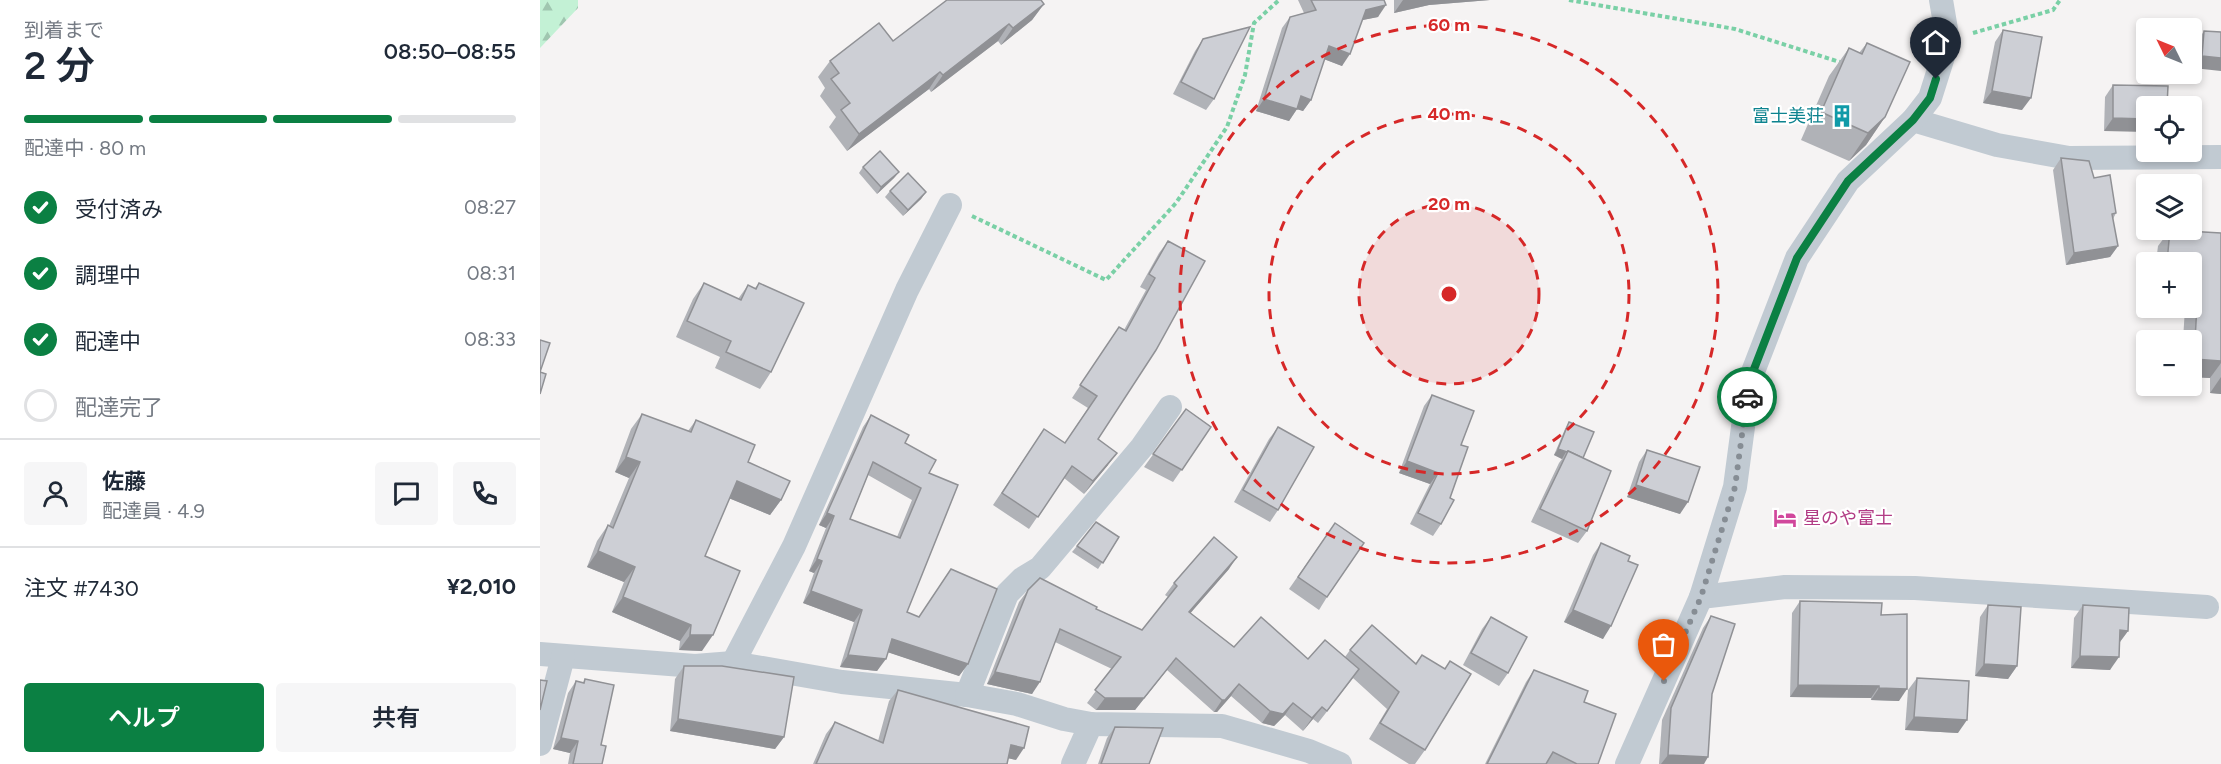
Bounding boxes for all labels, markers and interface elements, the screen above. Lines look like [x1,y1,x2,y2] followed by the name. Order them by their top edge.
[1428,14,1470,36] text: 60 m
[1910,17,1961,79] pin
[24,18,104,42] text: 到着まで
[2136,18,2202,84] north arrow
[2136,18,2202,396] map controls
[1919,26,1952,59] icon: home
[384,38,516,65] text: 08:50–08:55
[24,42,95,89] text: 2 分
[2136,96,2202,162] button: locate
[1427,103,1471,125] text: 40 m
[1829,103,1855,129] building icon: 富士美荘
[1752,105,1824,127] place label: 富士美荘
[24,136,146,160] text: 配達中 · 80 m
[2136,174,2202,240] button: layers
[24,191,57,224] icon: check
[1428,193,1470,215] text: 20 m
[464,195,516,219] text: 08:27
[75,196,163,223] text: 受付済み
[2136,252,2202,318] button: +
[24,257,57,290] icon: check
[467,261,516,285] text: 08:31
[75,262,141,289] text: 調理中
[1439,284,1459,304] centre of rings
[24,323,57,356] icon: check
[464,327,516,351] text: 08:33
[75,328,141,355] text: 配達中
[2136,330,2202,396] button: −
[1717,367,1777,427] courier
[1731,381,1764,414] icon: car
[75,394,163,421] text: 配達完了
[24,462,87,525] button: person
[375,462,438,525] button: chat
[453,462,516,525] button: phone
[102,468,146,495] text: 佐藤
[102,499,205,523] text: 配達員 · 4.9
[1772,505,1798,531] hotel icon: 星のや富士
[1803,507,1893,529] place label: 星のや富士
[447,573,516,600] text: ¥2,010
[24,575,139,602] text: 注文 #7430
[1638,619,1689,681] pin
[1647,628,1680,661] icon: bag
[24,683,264,752] button: ヘルプ
[276,683,516,752] button: 共有

